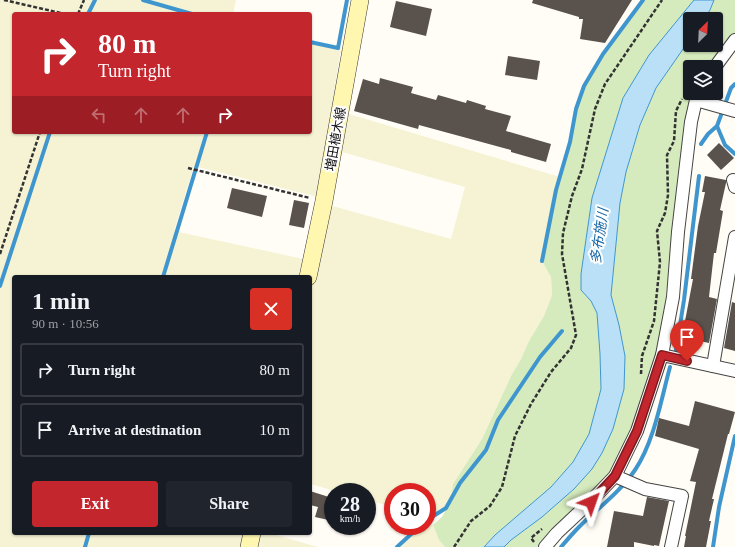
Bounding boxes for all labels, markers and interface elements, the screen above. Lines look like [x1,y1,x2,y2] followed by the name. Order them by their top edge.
[683,12,723,52] north arrow
[683,12,723,100] map controls
[32,28,84,80] icon: right
[98,28,156,59] text: 80 m
[683,60,723,100] button: layers
[98,61,171,81] text: Turn right
[88,104,110,126] icon: left
[130,104,152,126] icon: ahead
[172,104,194,126] icon: ahead
[214,104,236,126] icon: right
[322,106,349,172] street label: 増田植木線
[588,205,611,265] water label: 多布施川
[32,288,90,314] text: 1 min
[250,288,292,330] button: close
[32,316,99,331] text: 90 m · 10:56
[670,320,704,361] pin
[676,326,698,348] icon: arrive
[34,359,56,381] icon: right
[68,362,135,378] text: Turn right
[260,362,290,378] text: 80 m
[34,419,56,441] icon: arrive
[68,422,201,438] text: Arrive at destination
[260,422,290,438] text: 10 m
[32,481,158,527] button: Exit
[166,481,292,527] button: Share
[570,481,612,523] position arrow
[384,483,436,535] speed limit sign: 30
[340,493,360,515] text: 28
[340,513,360,524] text: km/h

